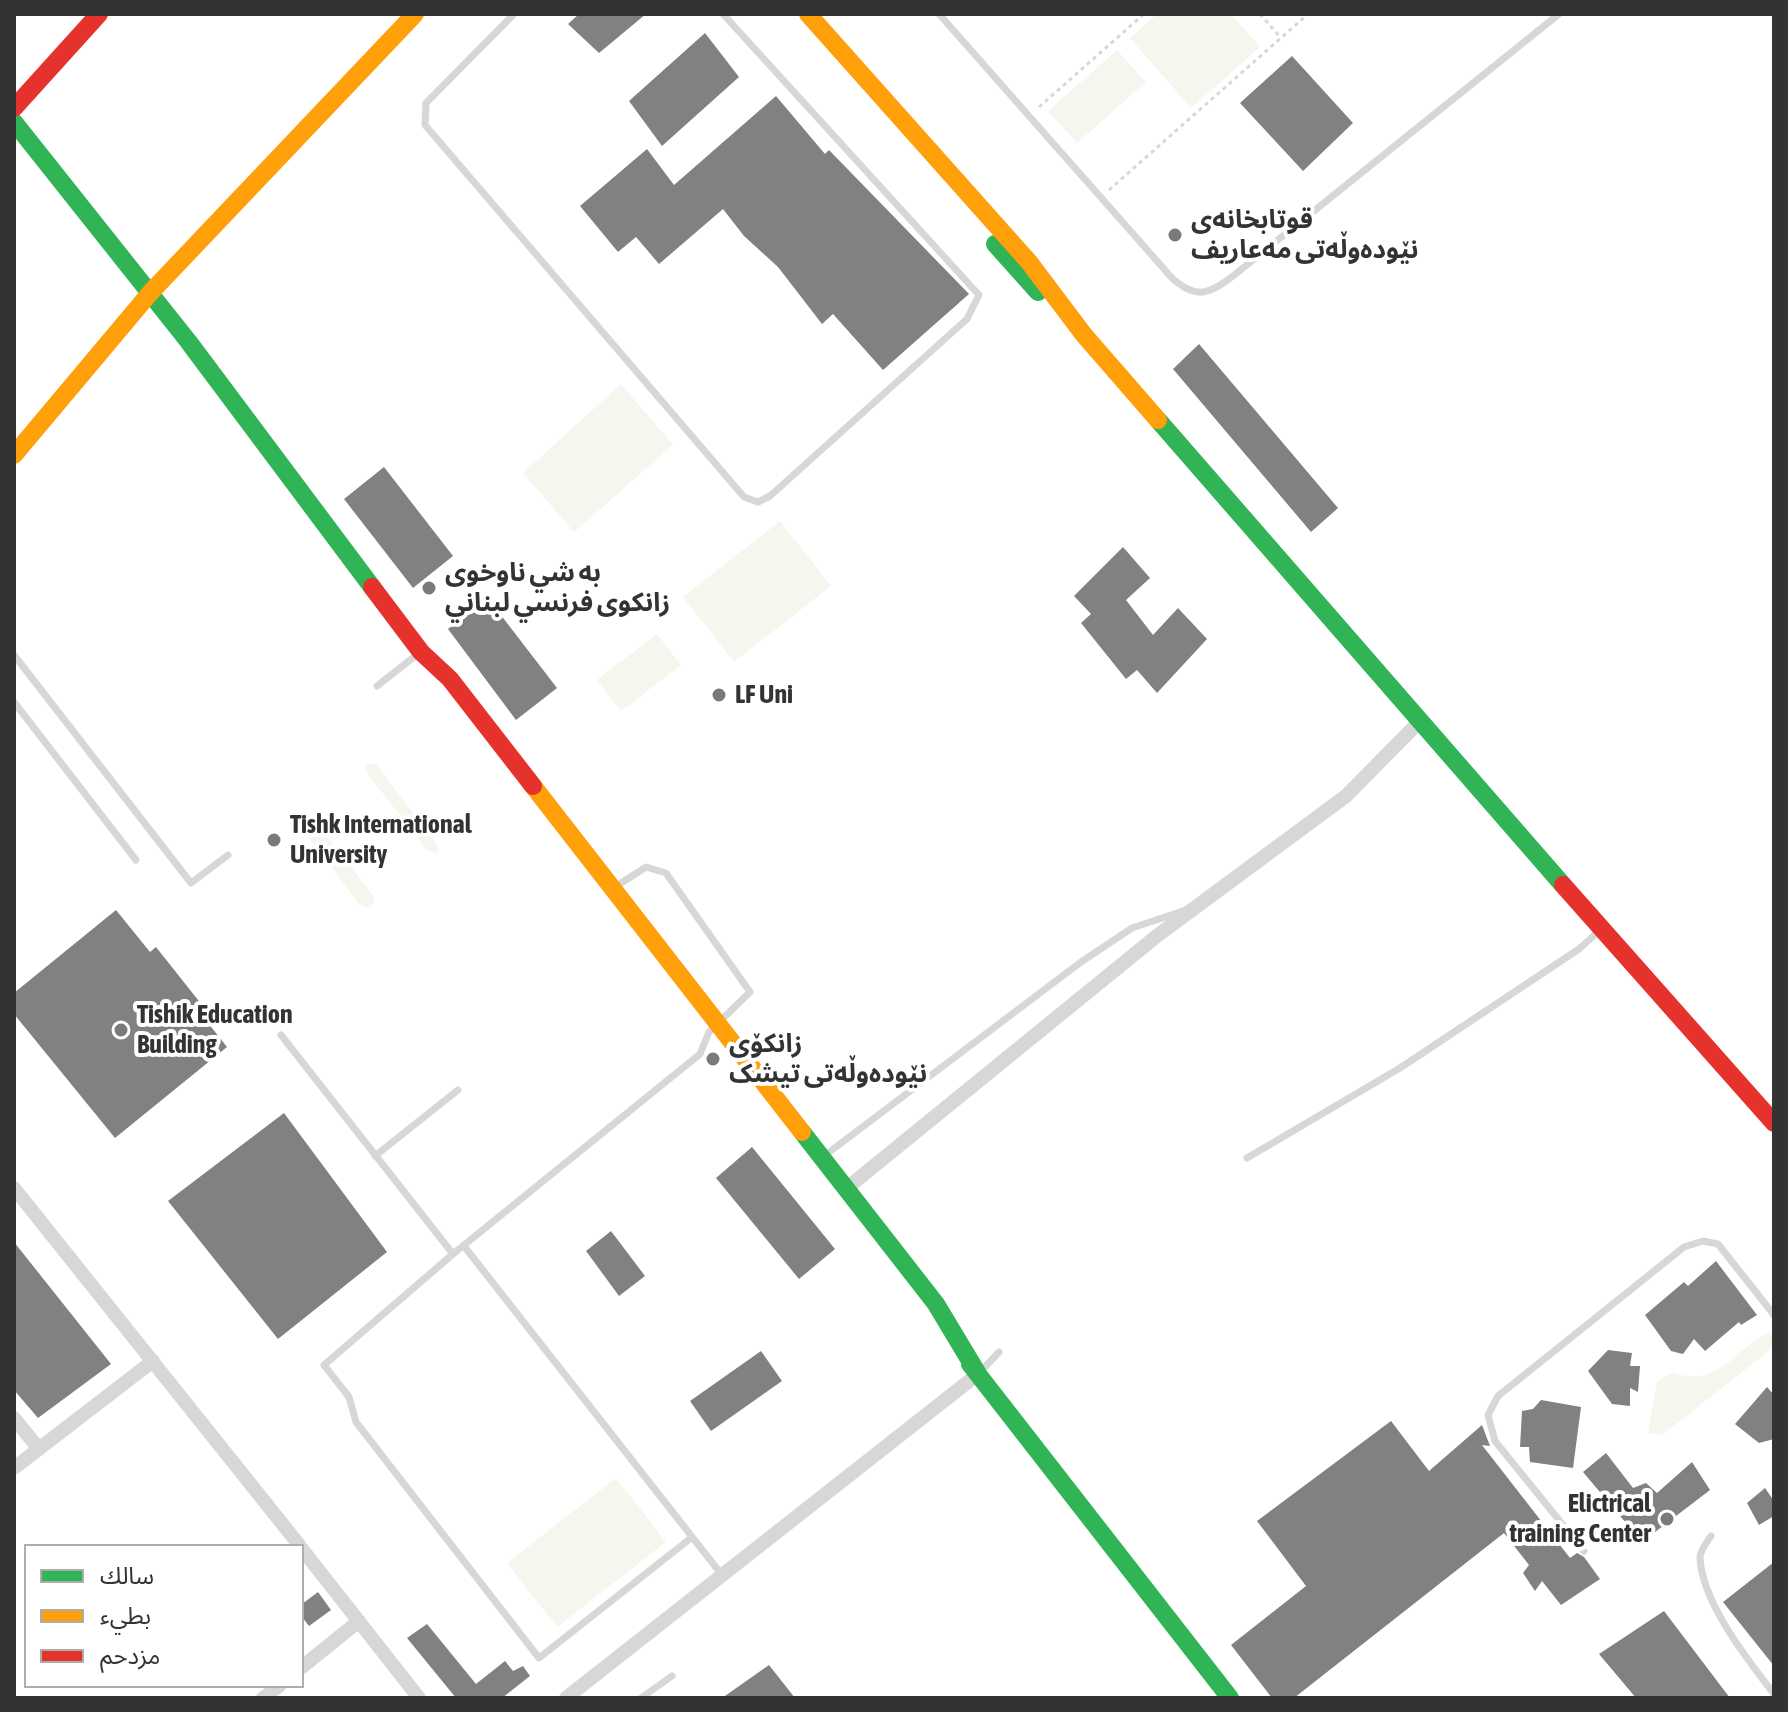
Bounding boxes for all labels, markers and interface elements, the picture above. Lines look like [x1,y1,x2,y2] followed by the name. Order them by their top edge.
[1191,204,1419,266] place label: قوتابخانەی نێودەوڵەتی مەعاریف
[1166,226,1184,244] marker: قوتابخانەی نێودەوڵەتی مەعاریف
[445,557,670,618] place label: به شي ناوخوى زانكوى فرنسي لبناني
[420,579,438,597] marker: به شي ناوخوى زانكوى فرنسي لبناني
[735,679,793,711] place label: LF Uni
[710,686,728,704] marker: LF Uni
[290,809,472,870] place label: Tishk International University
[265,831,283,849] marker: Tishk International University
[137,999,293,1060] place label: Tishik Education Building
[112,1021,130,1039] marker: Tishik Education Building
[729,1028,927,1090] place label: زانکۆی نێودەوڵەتی تیشک
[704,1050,722,1068] marker: زانکۆی نێودەوڵەتی تیشک
[1510,1488,1651,1550] place label: Elictrical training Center
[1658,1510,1676,1528] marker: Elictrical training Center
[24,1544,304,1688] legend
[100,1562,154,1589] text: سالك
[100,1602,151,1629] text: بطيء
[100,1642,160,1669] text: مزدحم

